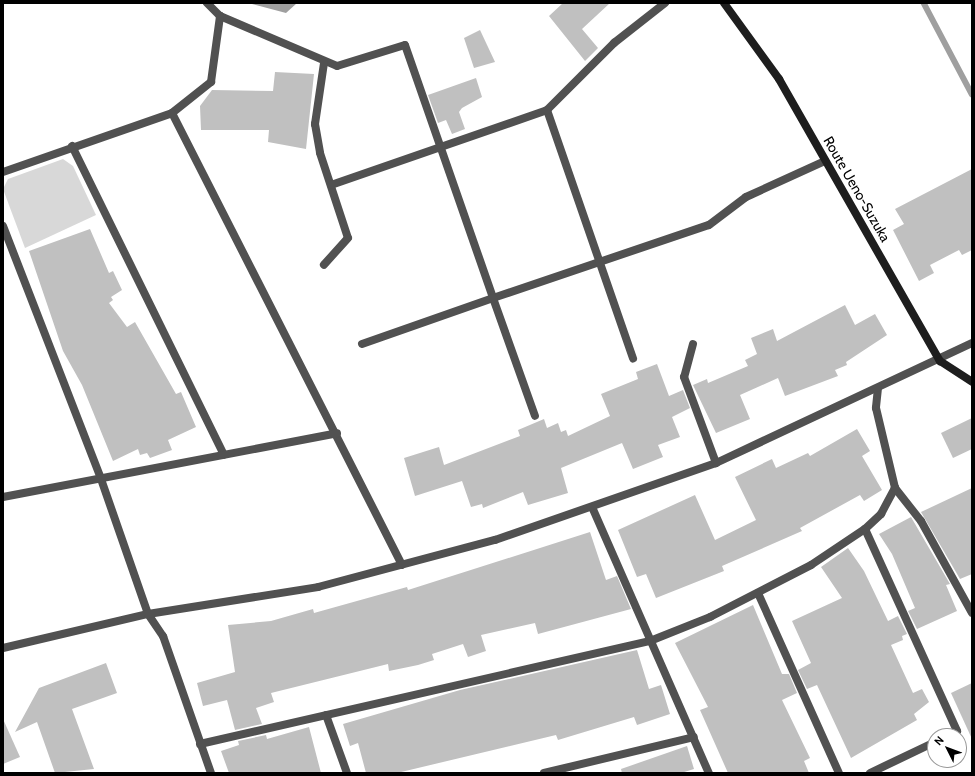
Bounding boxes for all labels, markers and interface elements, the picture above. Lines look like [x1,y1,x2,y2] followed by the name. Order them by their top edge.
[820,133,894,245] street label: Route Ueno-Suzuka
[927,728,967,768] north arrow
[931,733,947,748] text: N

